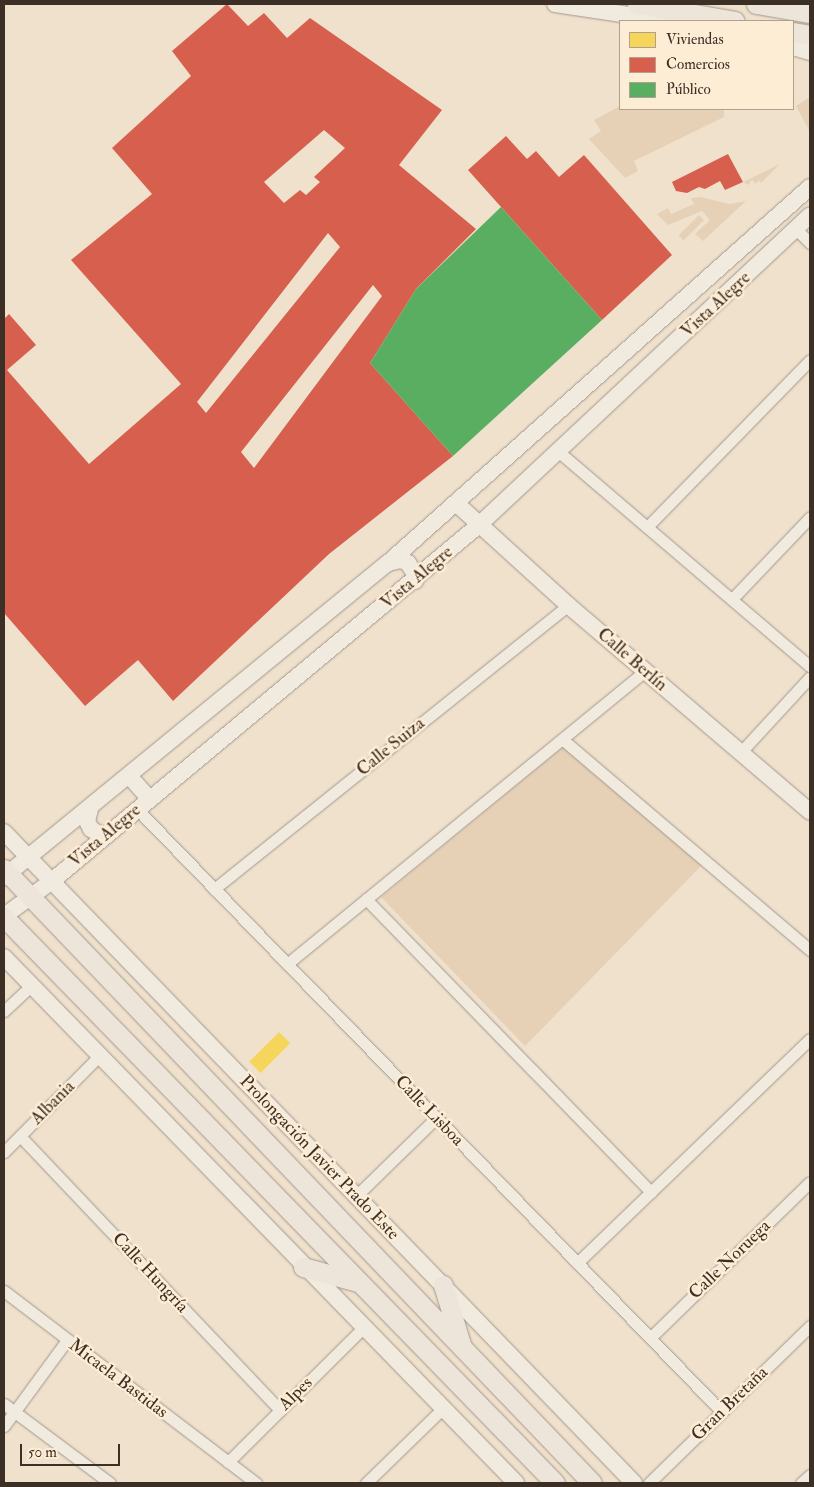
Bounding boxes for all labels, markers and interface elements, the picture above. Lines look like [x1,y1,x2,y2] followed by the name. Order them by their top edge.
[619,20,794,110] legend
[666,30,724,49] text: Viviendas
[666,55,730,74] text: Comercios
[666,80,711,99] text: Público
[677,267,755,343] street label: Vista Alegre
[377,542,457,614] street label: Vista Alegre
[593,624,671,696] street label: Calle Berlín
[353,713,429,781] street label: Calle Suiza
[65,800,145,872] street label: Vista Alegre
[235,1071,403,1245] street label: Prolongación Javier Prado Este
[390,1071,468,1151] street label: Calle Lisboa
[26,1076,80,1130] street label: Albania
[685,1216,775,1304] street label: Calle Noruega
[107,1228,193,1318] street label: Calle Hungría
[64,1335,172,1423] street label: Micaela Bastidas
[687,1362,773,1446] street label: Gran Bretaña
[275,1373,317,1415] street label: Alpes
[22,1434,122,1466] scale bar
[28,1443,57,1462] text: 50 m

